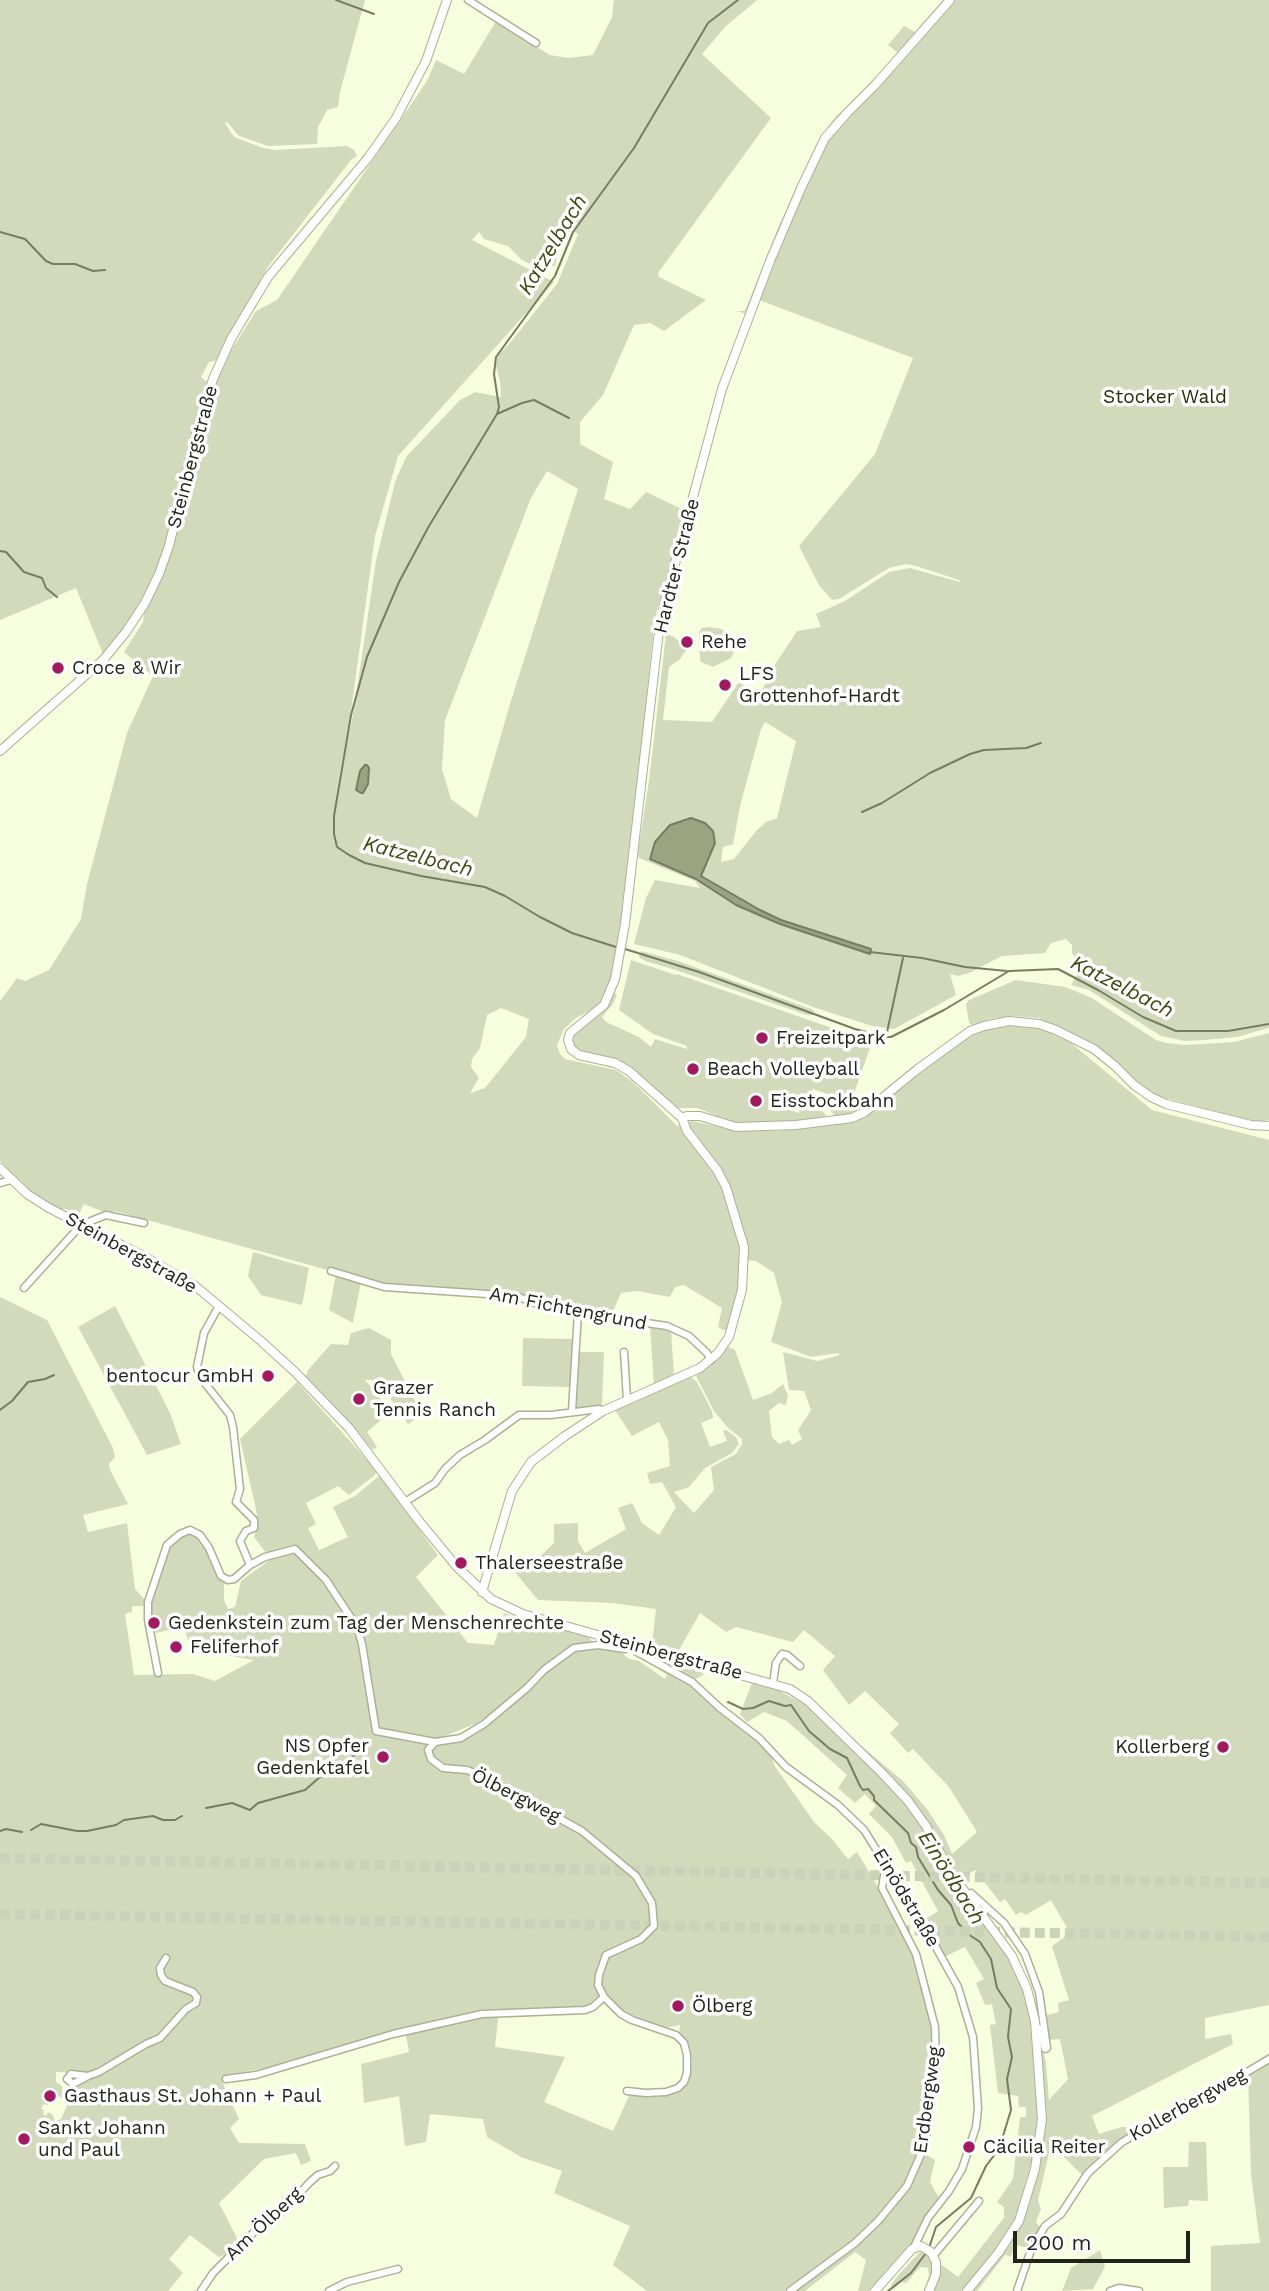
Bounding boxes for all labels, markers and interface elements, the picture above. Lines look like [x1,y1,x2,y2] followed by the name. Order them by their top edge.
[513,190,593,300] water label: Katzelbach
[163,383,223,531] street label: Steinbergstraße
[1103,386,1227,408] park label: Stocker Wald
[649,496,705,636] street label: Hardter Straße
[701,631,747,653] place label: Rehe
[679,634,695,650] marker: Rehe
[72,657,181,679] place label: Croce & Wir
[50,660,66,676] marker: Croce & Wir
[739,663,900,707] place label: LFS Grottenhof-Hardt
[717,677,733,693] marker: LFS Grottenhof-Hardt
[360,831,476,883] water label: Katzelbach
[1066,950,1178,1024] water label: Katzelbach
[776,1027,885,1049] place label: Freizeitpark
[754,1030,770,1046] marker: Freizeitpark
[707,1058,859,1080] place label: Beach Volleyball
[685,1061,701,1077] marker: Beach Volleyball
[770,1090,894,1112] place label: Eisstockbahn
[748,1093,764,1109] marker: Eisstockbahn
[61,1207,201,1299] street label: Steinbergstraße
[487,1283,649,1335] street label: Am Fichtengrund
[106,1365,254,1387] place label: bentocur GmbH
[260,1368,276,1384] marker: bentocur GmbH
[373,1377,496,1421] place label: Grazer Tennis Ranch
[351,1391,367,1407] marker: Grazer Tennis Ranch
[475,1552,624,1574] place label: Thalerseestraße
[453,1555,469,1571] marker: Thalerseestraße
[168,1612,564,1634] place label: Gedenkstein zum Tag der Menschenrechte
[146,1615,162,1631] marker: Gedenkstein zum Tag der Menschenrechte
[597,1625,745,1685] street label: Steinbergstraße
[190,1636,279,1658] place label: Feliferhof
[168,1639,184,1655] marker: Feliferhof
[256,1735,369,1779] place label: NS Opfer Gedenktafel
[1115,1736,1209,1758] place label: Kollerberg
[1215,1739,1231,1755] marker: Kollerberg
[375,1749,391,1765] marker: NS Opfer Gedenktafel
[468,1764,564,1828] street label: Ölbergweg
[912,1826,990,1930] water label: Einödbach
[868,1844,944,1952] street label: Einödstraße
[692,1995,752,2017] place label: Ölberg
[670,1998,686,2014] marker: Ölberg
[909,2045,947,2155] street label: Erdbergweg
[1126,2063,1250,2147] street label: Kollerbergweg
[64,2085,321,2107] place label: Gasthaus St. Johann + Paul
[42,2088,58,2104] marker: Gasthaus St. Johann + Paul
[38,2117,166,2161] place label: Sankt Johann und Paul
[16,2131,32,2147] marker: Sankt Johann und Paul
[983,2136,1106,2158] place label: Cäcilia Reiter
[961,2139,977,2155] marker: Cäcilia Reiter
[221,2182,307,2266] street label: Am Ölberg
[1017,2218,1194,2262] scale bar
[1026,2230,1092,2255] text: 200 m

